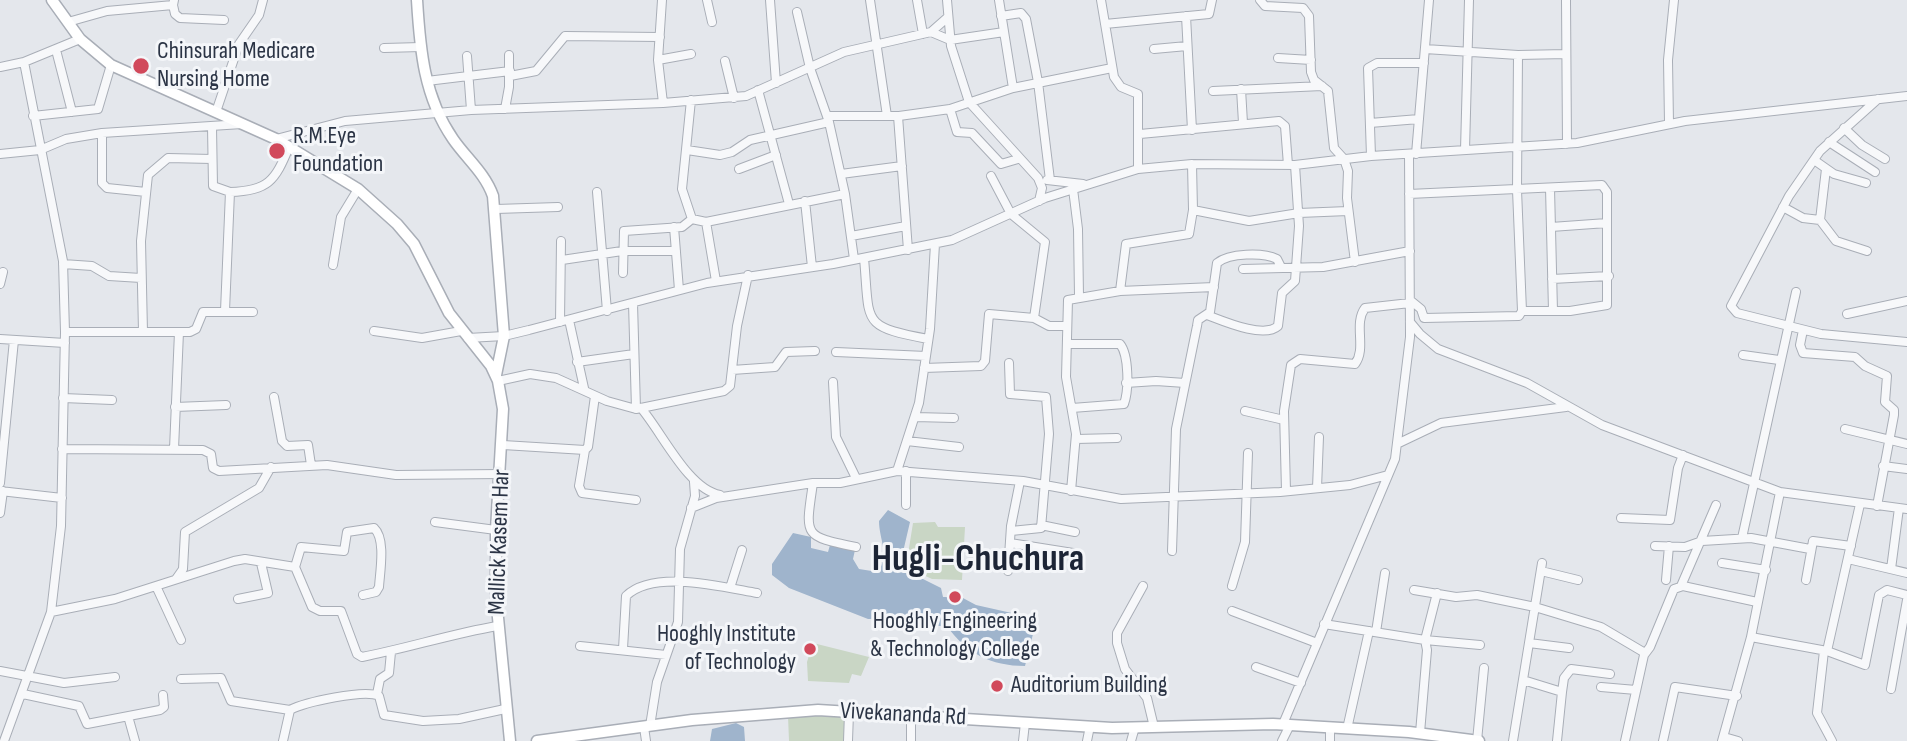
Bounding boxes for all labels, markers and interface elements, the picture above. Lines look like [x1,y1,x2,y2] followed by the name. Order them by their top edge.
[157,38,315,94] place label: Chinsurah Medicare Nursing Home
[131,56,151,76] marker: Chinsurah Medicare Nursing Home
[293,123,383,179] place label: R.M.Eye Foundation
[267,141,287,161] marker: R.M.Eye Foundation
[483,469,517,615] street label: Mallick Kasem Har
[872,537,1084,583] district label: Hugli-Chuchura
[947,589,963,605] marker: Hooghly Engineering & Technology College
[870,608,1040,664] place label: Hooghly Engineering & Technology College
[657,621,796,677] place label: Hooghly Institute of Technology
[802,641,818,657] marker: Hooghly Institute of Technology
[1011,672,1167,700] place label: Auditorium Building
[989,678,1005,694] marker: Auditorium Building
[839,697,967,733] street label: Vivekananda Rd

